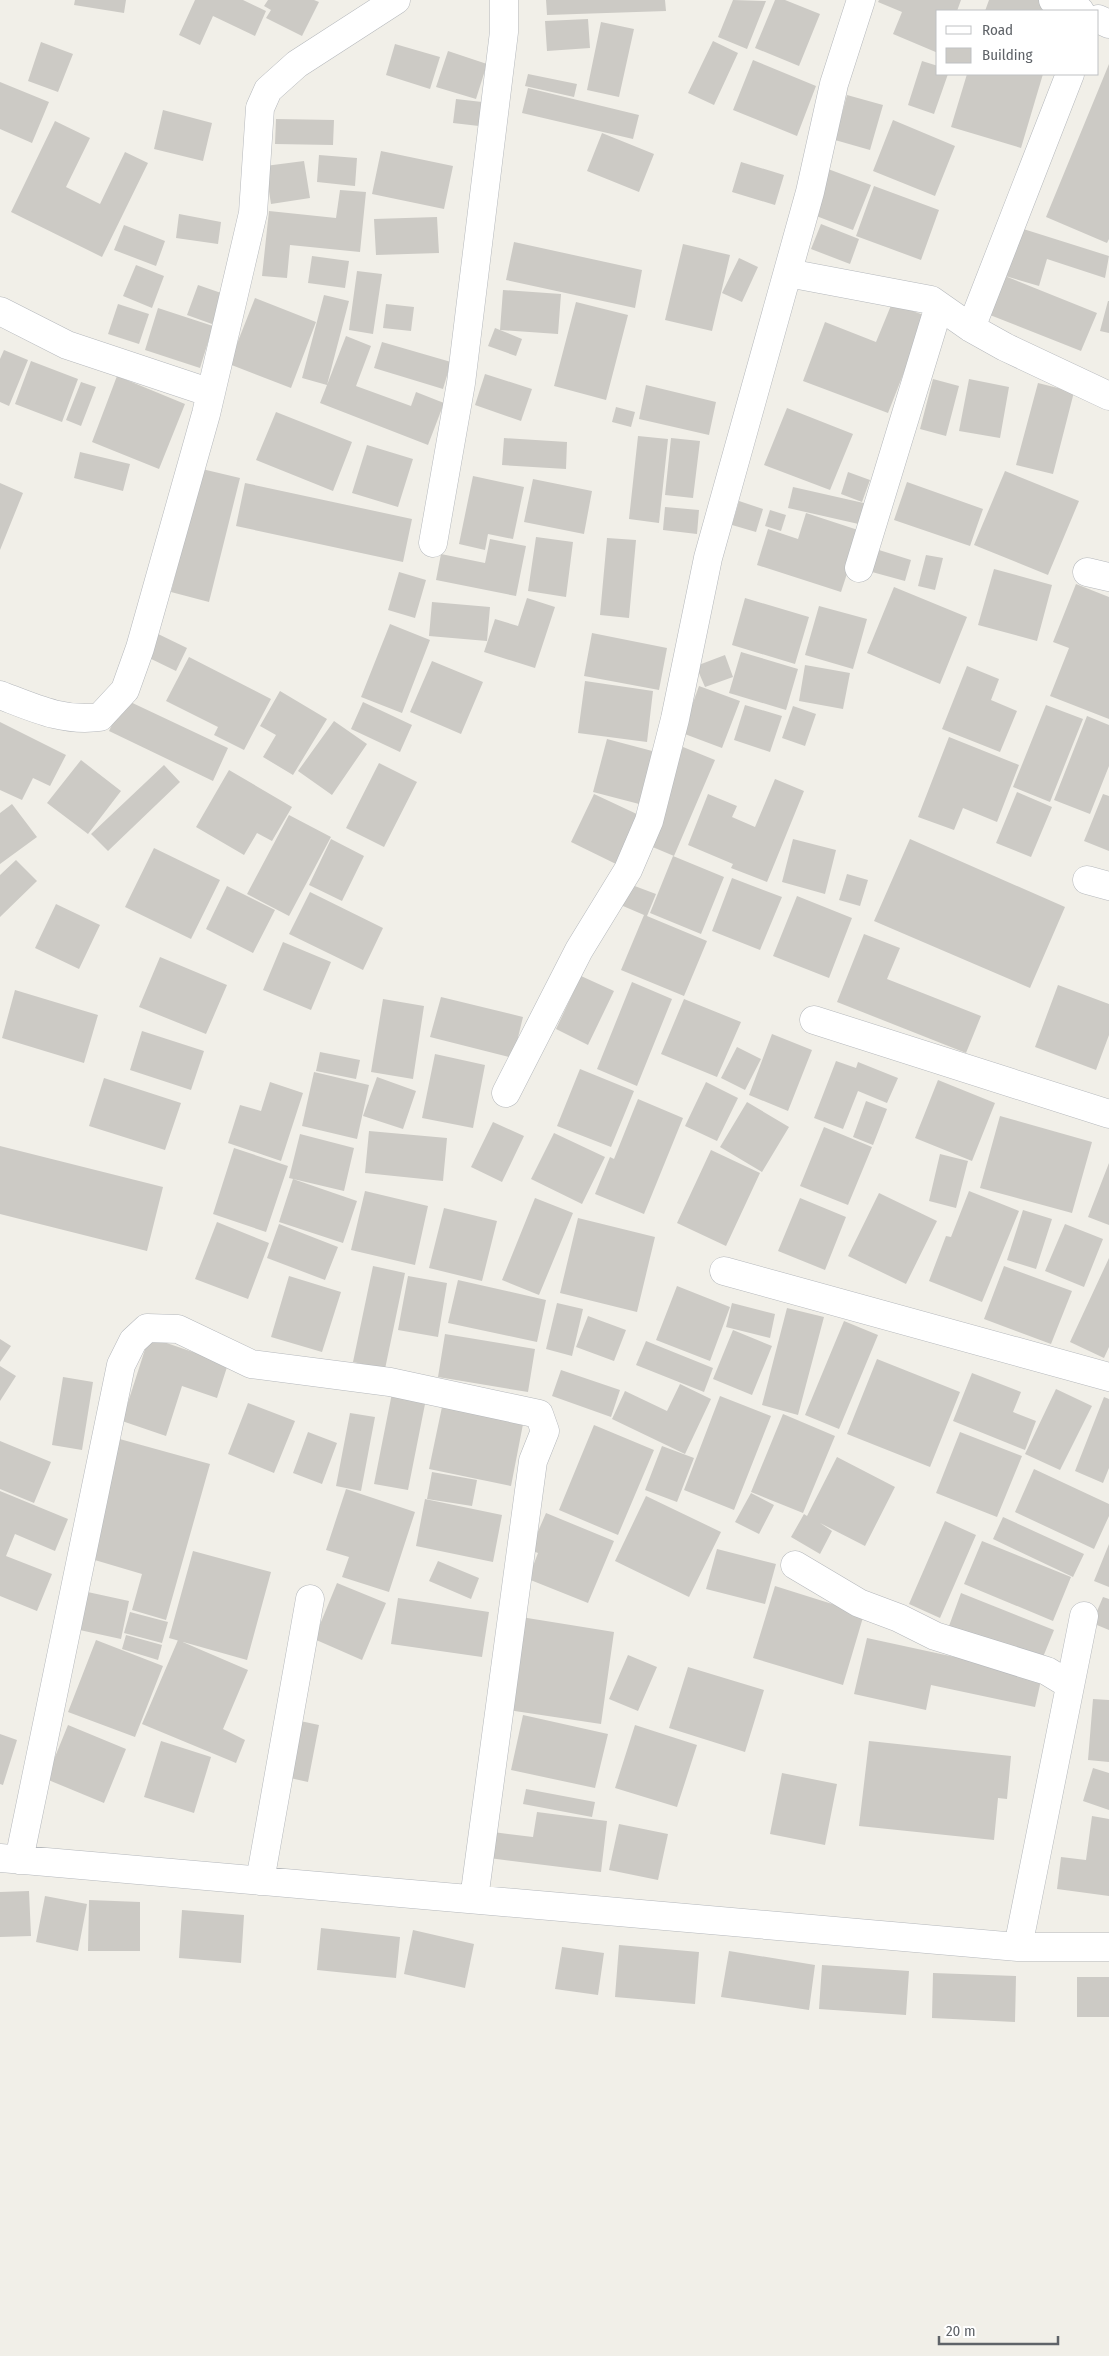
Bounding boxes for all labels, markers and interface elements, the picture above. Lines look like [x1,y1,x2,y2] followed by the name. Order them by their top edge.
[936,10,1099,75] legend
[982,21,1013,39] text: Road
[982,46,1033,64] text: Building
[939,2314,1058,2346] scale bar
[946,2322,976,2340] text: 20 m

